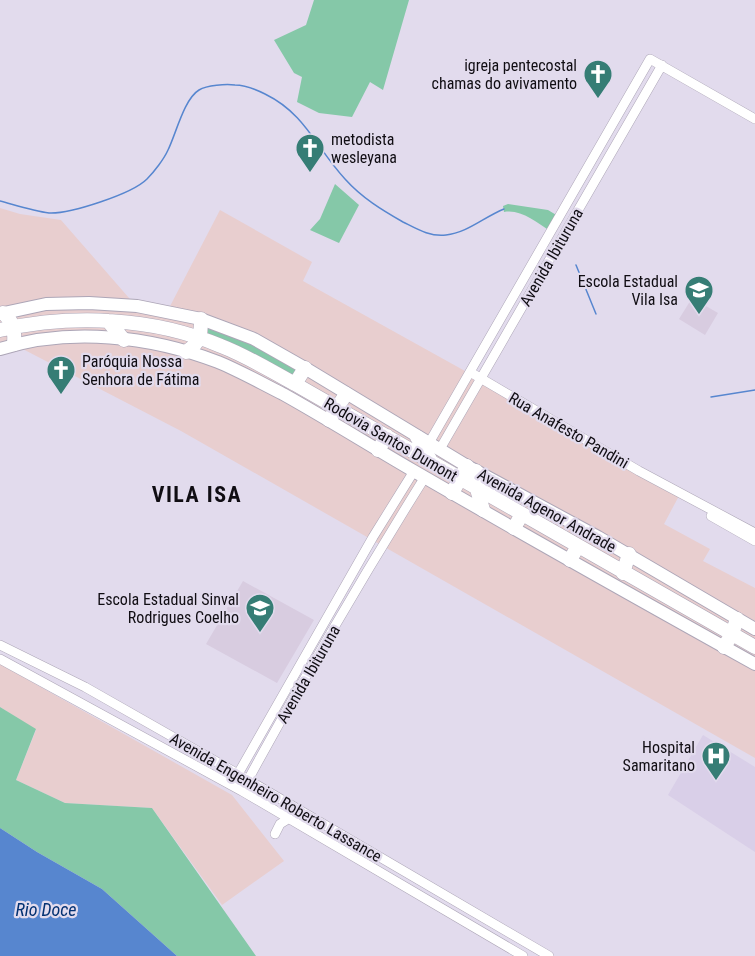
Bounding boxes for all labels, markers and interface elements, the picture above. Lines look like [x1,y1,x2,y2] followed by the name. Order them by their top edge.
[432,56,577,93] place label: igreja pentecostal chamas do avivamento
[582,58,614,100] church icon: igreja pentecostal chamas do avivamento
[331,130,397,167] place label: metodista wesleyana
[294,132,326,174] church icon: metodista wesleyana
[516,205,587,310] street label: Avenida Ibituruna
[578,272,678,309] place label: Escola Estadual Vila Isa
[683,274,715,316] school or university icon: Escola Estadual Vila Isa
[82,352,200,389] place label: Paróquia Nossa Senhora de Fátima
[45,354,77,396] church icon: Paróquia Nossa Senhora de Fátima
[505,388,632,473] street label: Rua Anafesto Pandini
[321,393,461,486] street label: Rodovia Santos Dumont
[474,464,619,556] street label: Avenida Agenor Andrade
[152,482,242,507] district label: VILA ISA
[97,590,239,627] place label: Escola Estadual Sinval Rodrigues Coelho
[244,592,276,634] school or university icon: Escola Estadual Sinval Rodrigues Coelho
[273,622,344,727] street label: Avenida Ibituruna
[166,729,385,866] street label: Avenida Engenheiro Roberto Lassance
[623,738,695,775] place label: Hospital Samaritano
[700,740,732,782] hospital icon: Hospital Samaritano
[15,899,77,920] water label: Rio Doce

